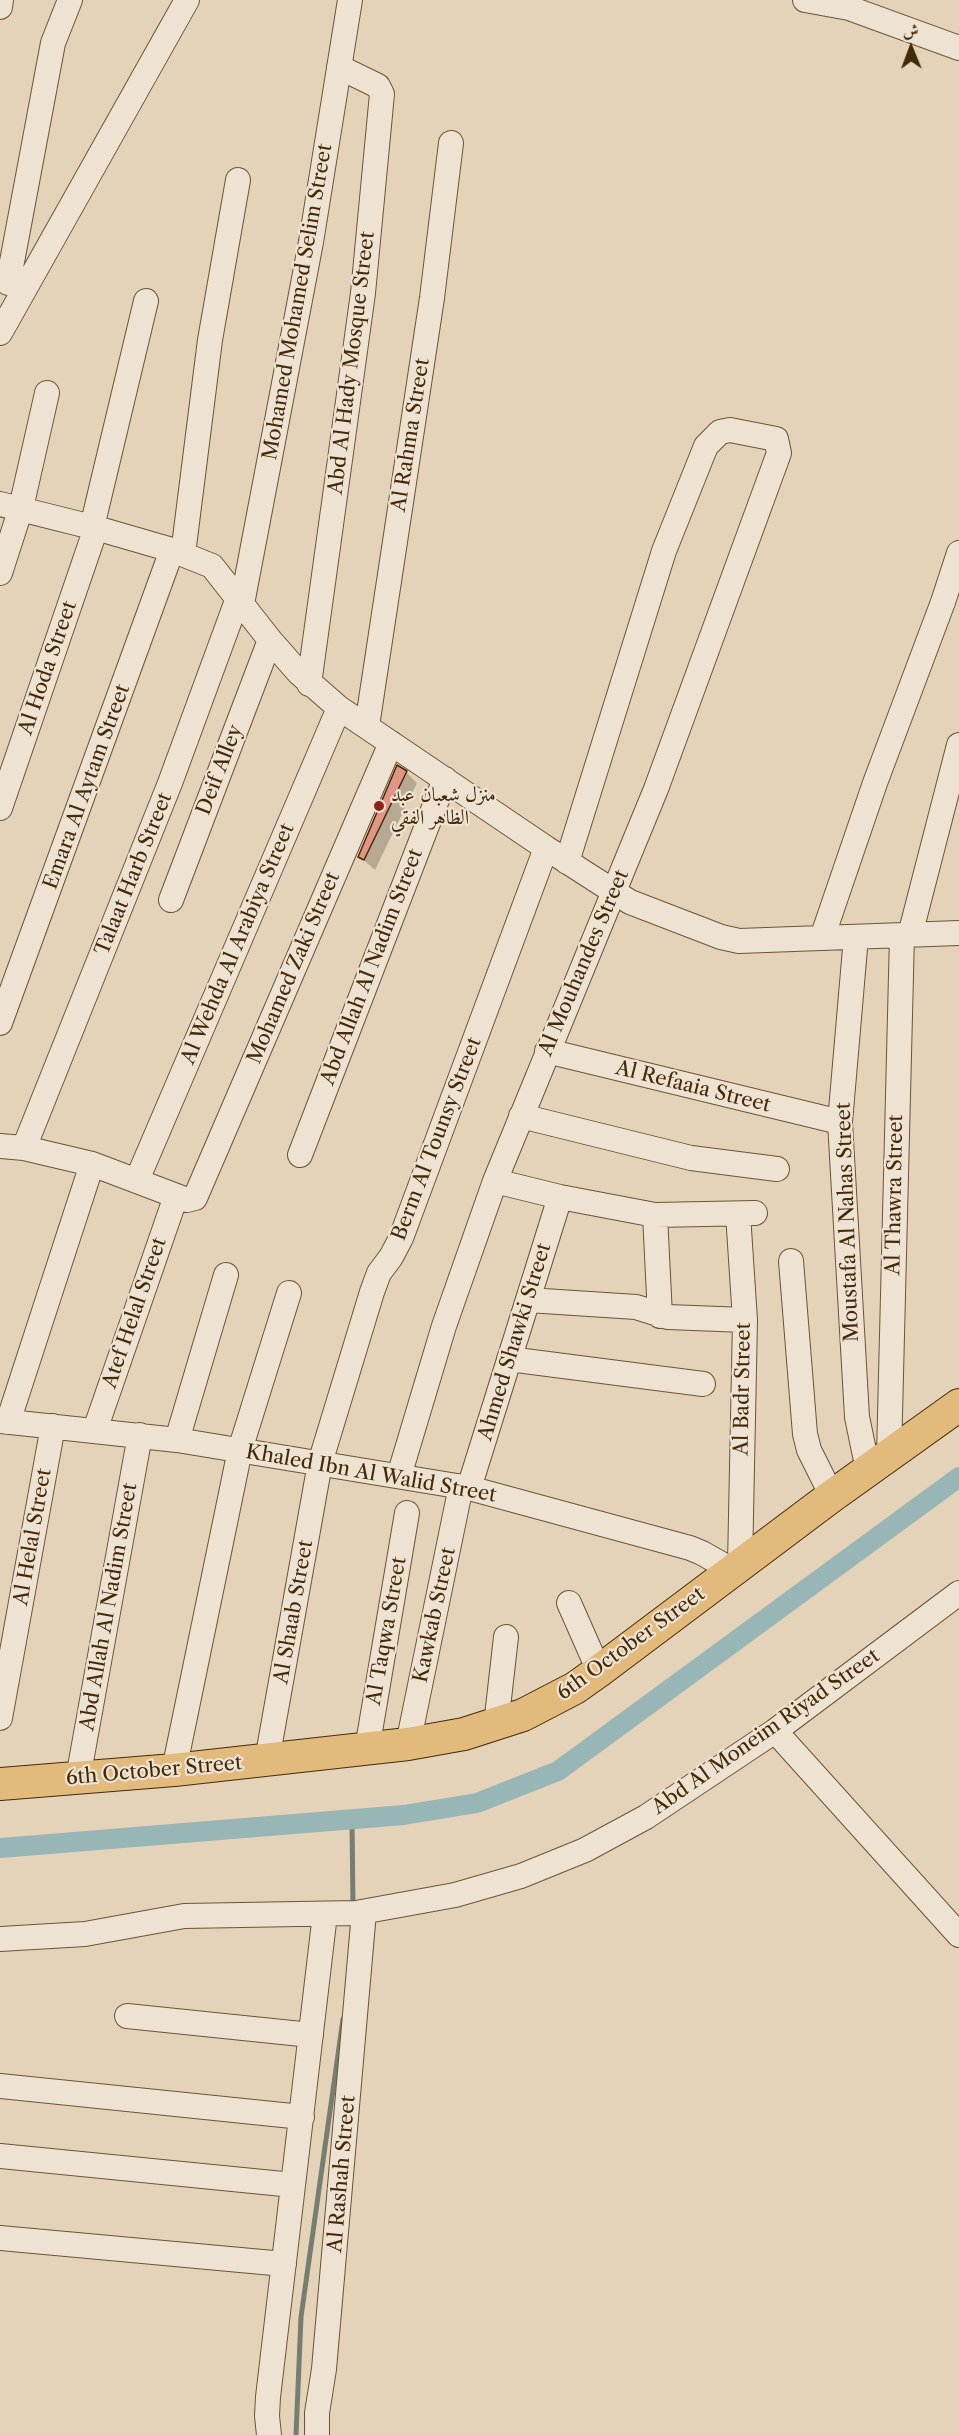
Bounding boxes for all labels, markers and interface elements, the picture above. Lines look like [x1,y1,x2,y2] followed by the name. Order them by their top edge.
[881,18,941,78] north arrow
[903,20,919,40] text: ش
[258,142,338,462] street label: Mohamed Mohamed Selim Street
[324,230,380,496] street label: Abd Al Hady Mosque Street
[387,357,435,513] street label: Al Rahma Street
[14,598,82,738] street label: Al Hoda Street
[39,681,135,893] street label: Emara Al Aytam Street
[192,722,248,818] street label: Deif Alley
[391,783,496,830] place label: منزل شعبان عبد الظاهر الفقي
[90,789,178,959] street label: Talaat Harb Street
[372,799,386,813] marker: منزل شعبان عبد الظاهر الفقي
[176,820,300,1068] street label: Al Wehda Al Arabiya Street
[316,846,428,1088] street label: Abd Allah Al Nadim Street
[534,866,634,1060] street label: Al Mouhandes Street
[243,868,345,1068] street label: Mohamed Zaki Street
[387,1034,487,1244] street label: Berm Al Tounsy Street
[613,1056,773,1118] street label: Al Refaaia Street
[832,1102,864,1342] street label: Moustafa Al Nahas Street
[882,1114,908,1276] street label: Al Thawra Street
[98,1235,172,1391] street label: Atef Helal Street
[474,1240,556,1444] street label: Ahmed Shawki Street
[730,1322,756,1456] street label: Al Badr Street
[244,1440,498,1508] street label: Khaled Ibn Al Walid Street
[9,1467,57,1607] street label: Al Helal Street
[75,1481,143,1733] street label: Abd Allah Al Nadim Street
[270,1538,318,1686] street label: Al Shaab Street
[409,1545,461,1685] street label: Kawkab Street
[362,1555,412,1707] street label: Al Taqwa Street
[552,1582,710,1706] street label: 6th October Street
[648,1644,884,1820] street label: Abd Al Moneim Riyad Street
[65,1751,243,1791] street label: 6th October Street
[323,2094,361,2254] street label: Al Rashah Street

